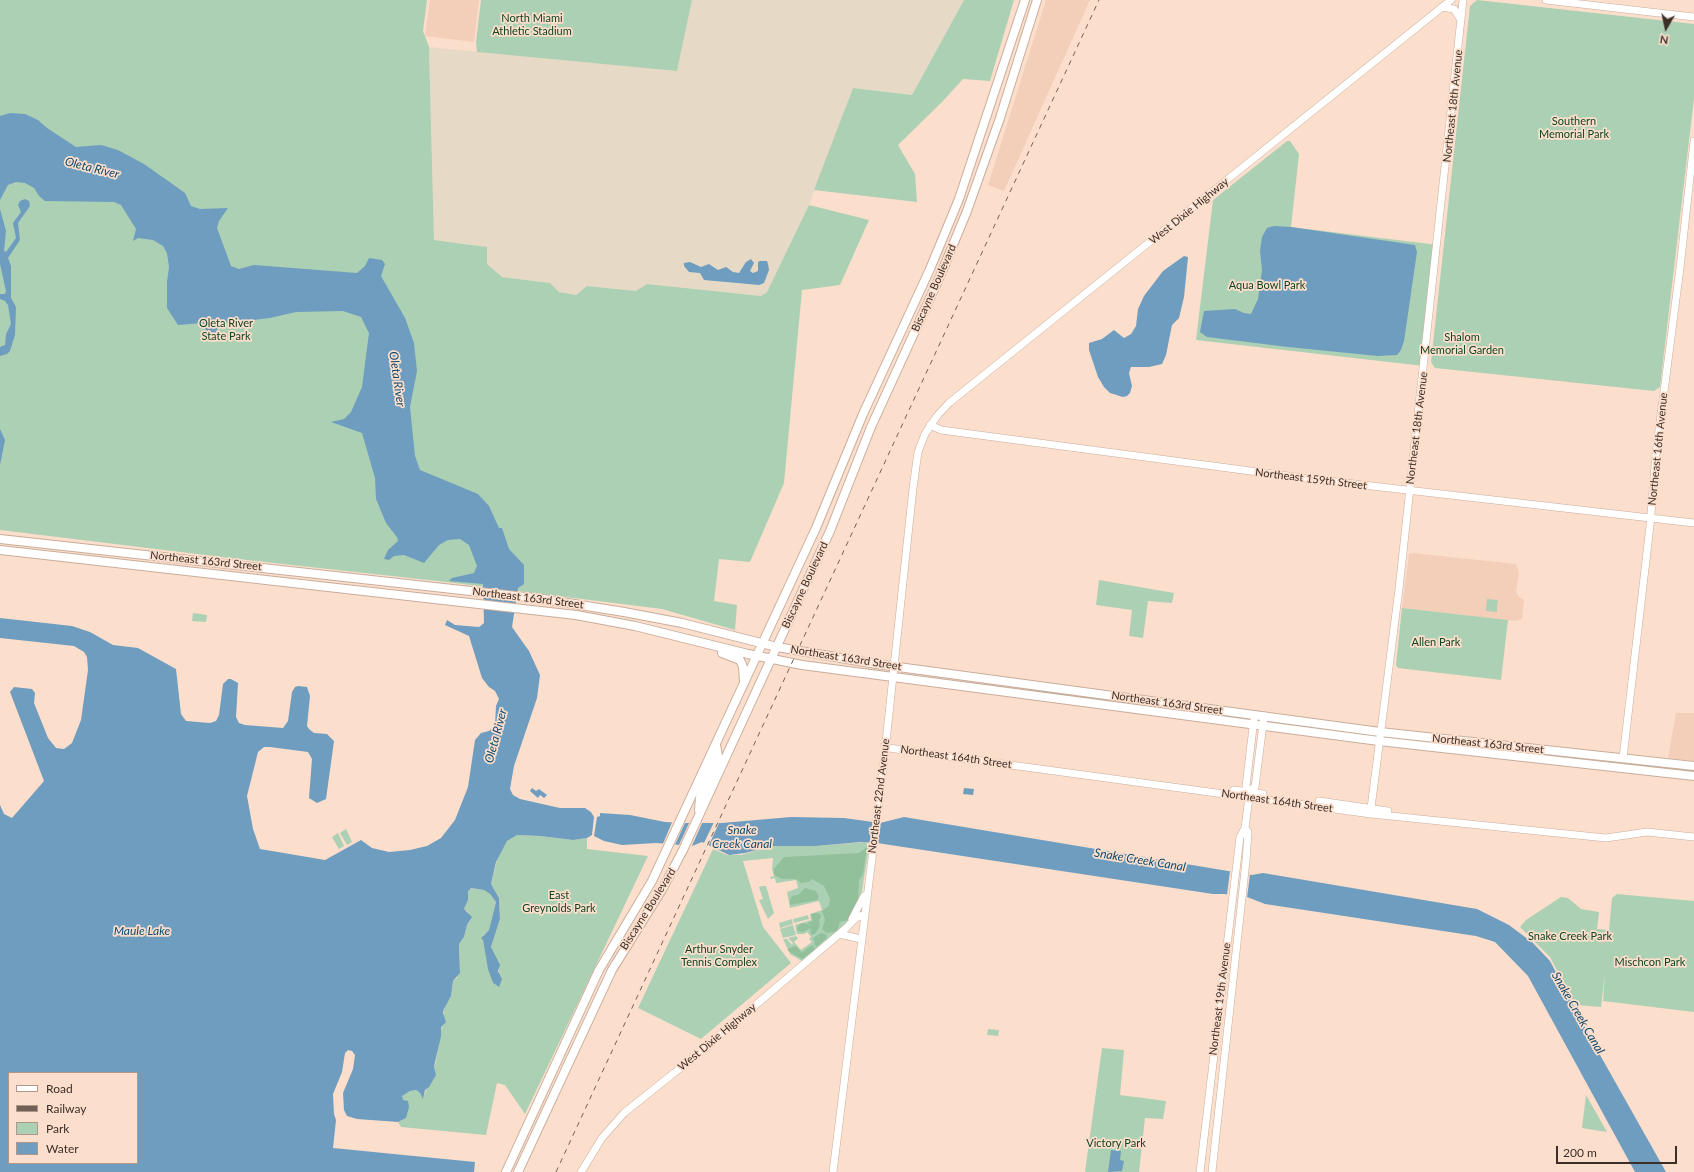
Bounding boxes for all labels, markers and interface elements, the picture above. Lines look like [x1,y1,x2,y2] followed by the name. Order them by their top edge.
[1646,8,1686,48] north arrow
[492,11,572,37] park label: North Miami Athletic Stadium
[1659,33,1669,47] text: N
[1441,49,1465,163] street label: Northeast 18th Avenue
[1539,114,1609,140] park label: Southern Memorial Park
[63,154,121,182] water label: Oleta River
[1147,175,1231,247] street label: West Dixie Highway
[909,242,959,334] street label: Biscayne Boulevard
[1229,278,1305,292] park label: Aqua Bowl Park
[199,316,253,342] park label: Oleta River State Park
[1420,330,1504,356] park label: Shalom Memorial Garden
[386,351,408,407] water label: Oleta River
[1404,371,1430,485] street label: Northeast 18th Avenue
[1646,392,1670,506] street label: Northeast 16th Avenue
[1254,466,1368,492] street label: Northeast 159th Street
[779,540,831,630] street label: Biscayne Boulevard
[150,549,262,573] street label: Northeast 163rd Street
[472,585,584,611] street label: Northeast 163rd Street
[1412,635,1460,649] park label: Allen Park
[790,643,902,673] street label: Northeast 163rd Street
[1111,689,1223,717] street label: Northeast 163rd Street
[482,707,510,765] water label: Oleta River
[1432,732,1544,756] street label: Northeast 163rd Street
[865,738,893,854] street label: Northeast 22nd Avenue
[899,743,1013,771] street label: Northeast 164th Street
[1220,787,1334,815] street label: Northeast 164th Street
[712,823,772,851] water label: Snake Creek Canal
[1093,846,1187,874] water label: Snake Creek Canal
[617,866,679,952] street label: Biscayne Boulevard
[522,888,596,914] park label: East Greynolds Park
[114,924,170,938] water label: Maule Lake
[1528,929,1612,943] park label: Snake Creek Park
[681,942,757,968] park label: Arthur Snyder Tennis Complex
[1207,942,1233,1056] street label: Northeast 19th Avenue
[1615,955,1685,969] park label: Mischcon Park
[1549,969,1607,1057] water label: Snake Creek Canal
[675,1000,759,1074] street label: West Dixie Highway
[8,1072,138,1164] legend
[46,1081,73,1096] text: Road
[46,1101,86,1116] text: Railway
[46,1121,69,1136] text: Park
[1086,1136,1146,1150] park label: Victory Park
[1558,1138,1679,1164] scale bar
[46,1141,79,1156] text: Water
[1563,1145,1597,1160] text: 200 m

